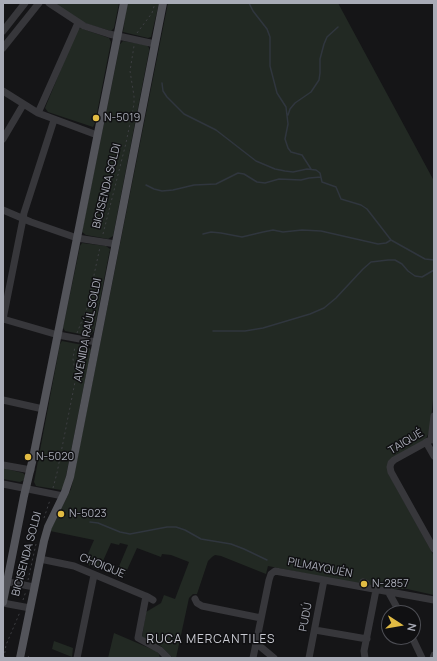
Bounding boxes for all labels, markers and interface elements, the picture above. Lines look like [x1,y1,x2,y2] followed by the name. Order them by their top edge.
[104,111,140,125] place label: N-5019
[91,113,101,123] marker: N-5019
[90,142,124,230] street label: BICISENDA SOLDI
[71,277,105,383] street label: AVENIDA RAÚL SOLDI
[386,427,426,457] street label: TAIQUÉ
[36,450,74,464] place label: N-5020
[23,452,33,462] marker: N-5020
[69,507,107,521] place label: N-5023
[56,509,66,519] marker: N-5023
[9,510,45,598] street label: BICISENDA SOLDI
[77,551,127,581] street label: CHOIQUE
[287,555,353,581] street label: PILMAYQUÉN
[372,577,409,591] place label: N-2857
[359,579,369,589] marker: N-2857
[297,601,315,633] street label: PUDÚ
[381,605,421,645] north arrow
[404,622,420,633] text: N
[147,633,275,647] district label: RUCA MERCANTILES

